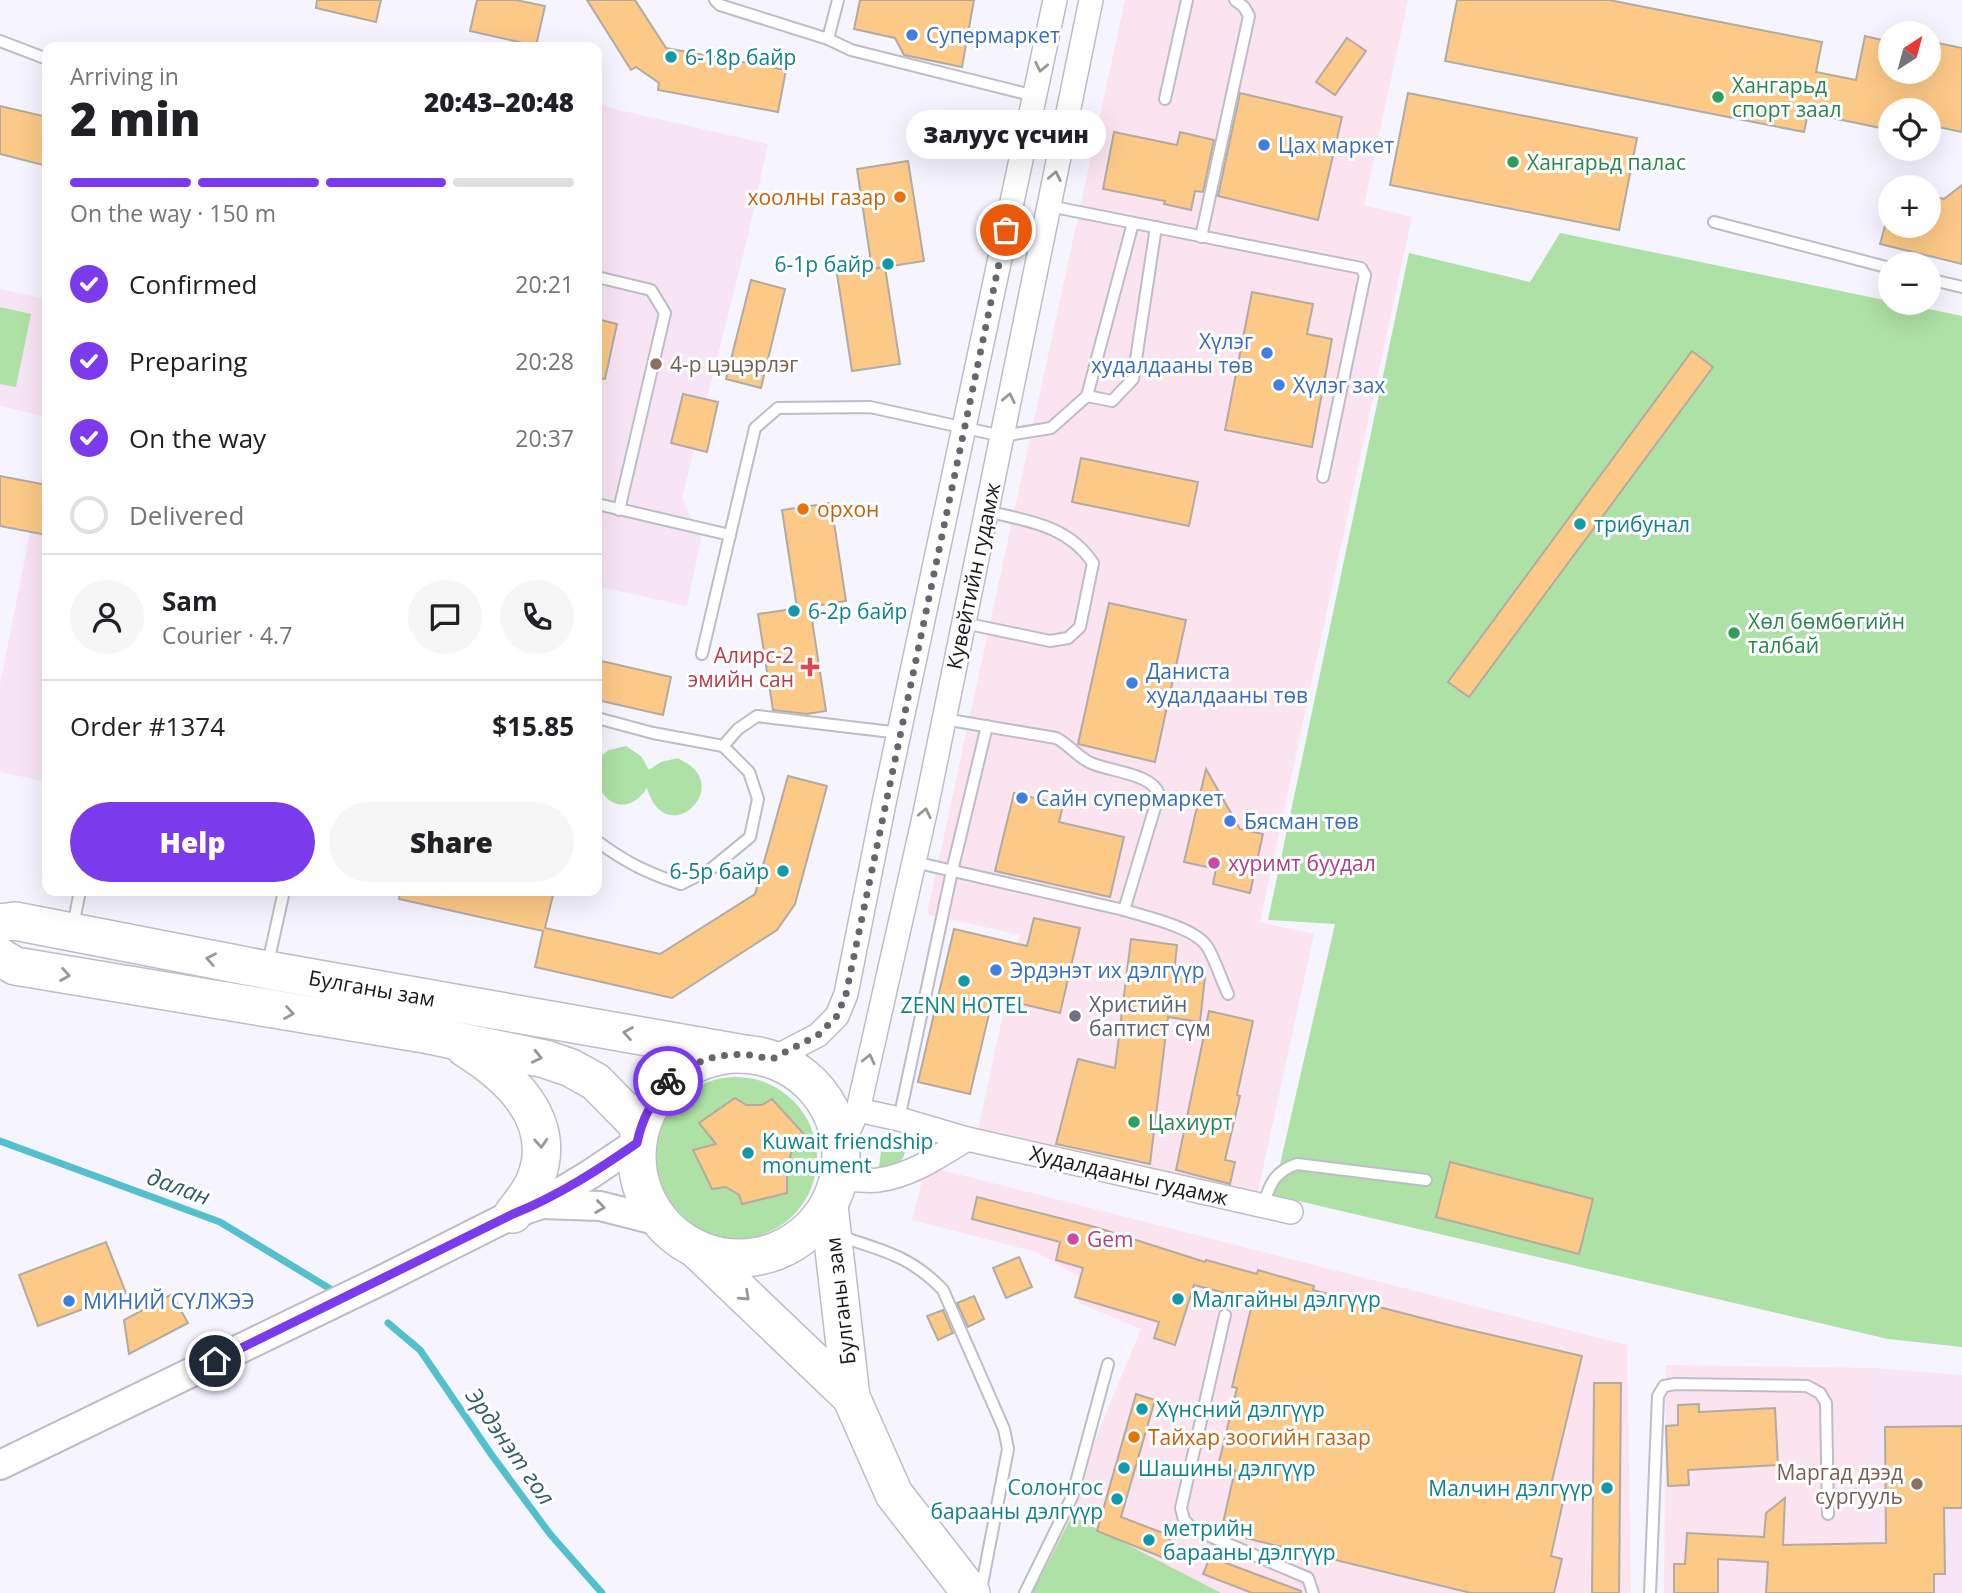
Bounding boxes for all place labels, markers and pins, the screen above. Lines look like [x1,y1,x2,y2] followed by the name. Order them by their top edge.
[926,21,1060,49] place label: Супермаркет
[904,27,920,43] marker: Супермаркет
[685,43,796,71] place label: 6-18р байр
[663,49,679,65] marker: 6-18р байр
[1732,71,1841,123] place label: Хангарьд спорт заал
[1710,89,1726,105] marker: Хангарьд спорт заал
[906,111,1106,160] callout: Залуус үсчин
[1278,131,1394,159] place label: Цах маркет
[1256,137,1272,153] marker: Цах маркет
[1527,148,1686,176] place label: Хангарьд палас
[1505,154,1521,170] marker: Хангарьд палас
[747,183,886,211] place label: хоолны газар
[892,189,908,205] marker: хоолны газар
[976,200,1036,260] pin
[775,250,874,278] place label: 6-1р байр
[880,256,896,272] marker: 6-1р байр
[1091,327,1253,379] place label: Хүлэг худалдааны төв
[1259,345,1275,361] marker: Хүлэг худалдааны төв
[670,350,798,378] place label: 4-р цэцэрлэг
[648,356,664,372] marker: 4-р цэцэрлэг
[1293,371,1385,399] place label: Хүлэг зах
[1271,377,1287,393] marker: Хүлэг зах
[817,495,879,523] place label: орхон
[795,501,811,517] marker: орхон
[1594,510,1690,538] place label: трибунал
[1572,516,1588,532] marker: трибунал
[808,597,907,625] place label: 6-2р байр
[786,603,802,619] marker: 6-2р байр
[1748,607,1905,659] place label: Хөл бөмбөгийн талбай
[1726,625,1742,641] marker: Хөл бөмбөгийн талбай
[688,641,794,693] place label: Aлирс-2 эмийн сан
[800,657,820,677] marker: Aлирс-2 эмийн сан
[1146,657,1308,709] place label: Даниста худалдааны төв
[1124,675,1140,691] marker: Даниста худалдааны төв
[1036,784,1224,812] place label: Сайн супермаркет
[1014,790,1030,806] marker: Сайн супермаркет
[1244,807,1359,835] place label: Бясман төв
[1222,813,1238,829] marker: Бясман төв
[1228,849,1376,877] place label: хуримт буудал
[1206,855,1222,871] marker: хуримт буудал
[670,857,769,885] place label: 6-5р байр
[775,863,791,879] marker: 6-5р байр
[1010,956,1205,984] place label: Эрдэнэт их дэлгүүр
[988,962,1004,978] marker: Эрдэнэт их дэлгүүр
[956,973,972,989] marker: ZENN HOTEL
[1089,990,1211,1042] place label: Христийн баптист сүм
[901,991,1027,1019] place label: ZENN HOTEL
[1067,1008,1083,1024] marker: Христийн баптист сүм
[1148,1108,1233,1136] place label: Цахиурт
[1126,1114,1142,1130] marker: Цахиурт
[762,1127,933,1179] place label: Kuwait friendship monument
[740,1145,756,1161] marker: Kuwait friendship monument
[1087,1225,1134,1253] place label: Gem
[1065,1231,1081,1247] marker: Gem
[1192,1285,1381,1313] place label: Малгайны дэлгүүр
[83,1287,255,1315] place label: МИНИЙ СҮЛЖЭЭ
[1170,1291,1186,1307] marker: Малгайны дэлгүүр
[61,1293,77,1309] marker: МИНИЙ СҮЛЖЭЭ
[185,1331,245,1391] pin
[1156,1395,1325,1423] place label: Хүнсний дэлгүүр
[1134,1401,1150,1417] marker: Хүнсний дэлгүүр
[1148,1423,1371,1451] place label: Тайхар зоогийн газар
[1126,1429,1142,1445] marker: Тайхар зоогийн газар
[1138,1454,1316,1482] place label: Шашины дэлгүүр
[1776,1458,1903,1510] place label: Маргад дээд сургууль
[1116,1460,1132,1476] marker: Шашины дэлгүүр
[930,1473,1103,1525] place label: Солонгос барааны дэлгүүр
[1428,1474,1593,1502] place label: Малчин дэлгүүр
[1909,1476,1925,1492] marker: Маргад дээд сургууль
[1599,1480,1615,1496] marker: Малчин дэлгүүр
[1109,1491,1125,1507] marker: Солонгос барааны дэлгүүр
[1163,1514,1336,1566] place label: метрийн барааны дэлгүүр
[1141,1532,1157,1548] marker: метрийн барааны дэлгүүр

